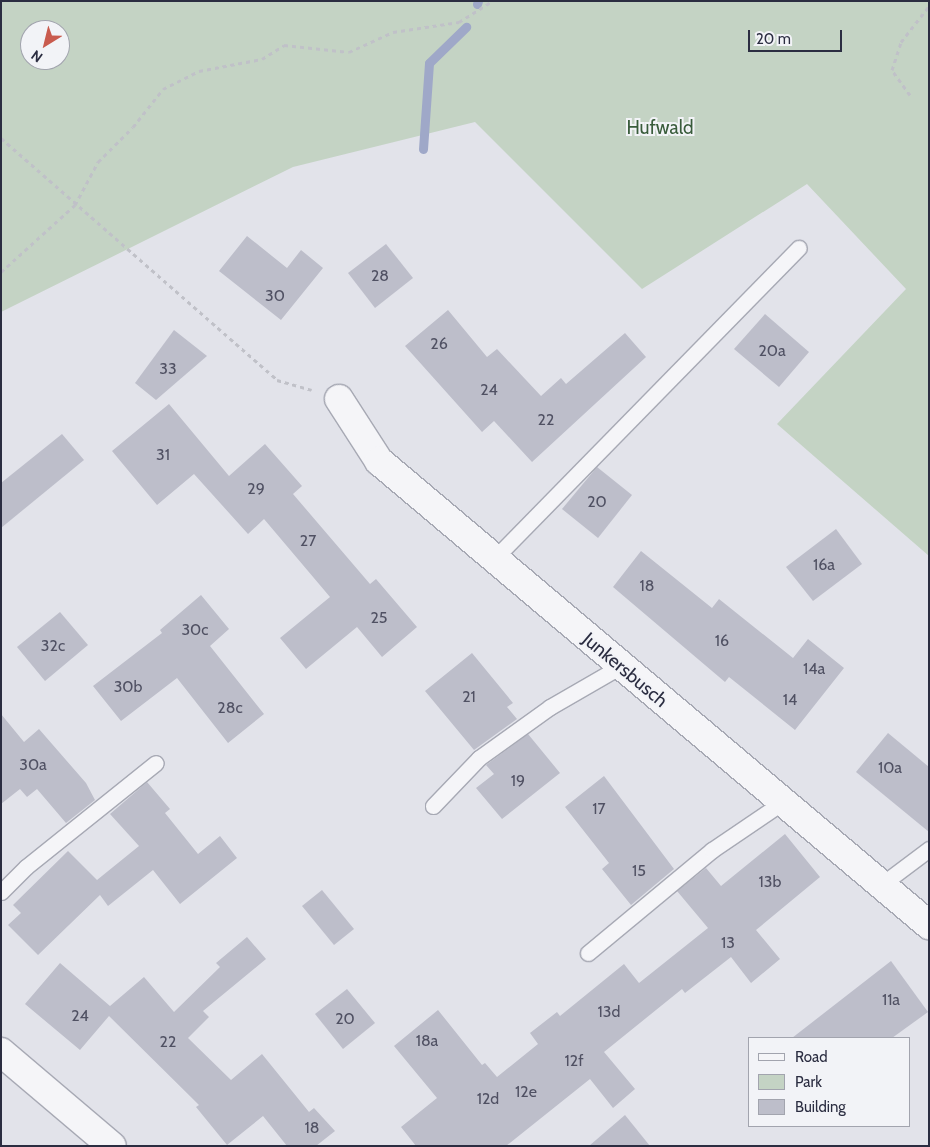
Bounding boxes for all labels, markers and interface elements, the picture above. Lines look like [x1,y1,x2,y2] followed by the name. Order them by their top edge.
[20,20,70,70] north arrow
[750,20,844,52] scale bar
[756,30,791,48] text: 20 m
[27,46,46,67] text: N
[626,117,694,139] park label: Hufwald
[371,266,389,286] house number: 28
[265,286,285,306] house number: 30
[430,334,448,354] house number: 26
[758,341,786,361] house number: 20a
[159,359,177,379] house number: 33
[480,380,498,400] house number: 24
[538,410,554,430] house number: 22
[156,445,170,465] house number: 31
[247,479,265,499] house number: 29
[587,492,607,512] house number: 20
[300,531,316,551] house number: 27
[813,555,835,575] house number: 16a
[640,576,654,596] house number: 18
[370,608,388,628] house number: 25
[181,620,209,640] house number: 30c
[578,628,672,712] street label: Junkersbusch
[715,631,729,651] house number: 16
[41,636,65,656] house number: 32c
[803,659,825,679] house number: 14a
[114,677,142,697] house number: 30b
[462,687,476,707] house number: 21
[783,690,797,710] house number: 14
[217,698,243,718] house number: 28c
[19,755,47,775] house number: 30a
[878,758,902,778] house number: 10a
[511,771,525,791] house number: 19
[592,799,606,819] house number: 17
[632,861,646,881] house number: 15
[759,872,781,892] house number: 13b
[721,933,735,953] house number: 13
[882,990,900,1010] house number: 11a
[598,1002,620,1022] house number: 13d
[71,1006,89,1026] house number: 24
[335,1009,355,1029] house number: 20
[416,1031,438,1051] house number: 18a
[160,1032,176,1052] house number: 22
[748,1037,910,1127] legend
[795,1048,828,1066] text: Road
[565,1051,583,1071] house number: 12f
[795,1073,822,1091] text: Park
[515,1082,537,1102] house number: 12e
[477,1089,499,1109] house number: 12d
[795,1098,846,1116] text: Building
[305,1118,319,1138] house number: 18

